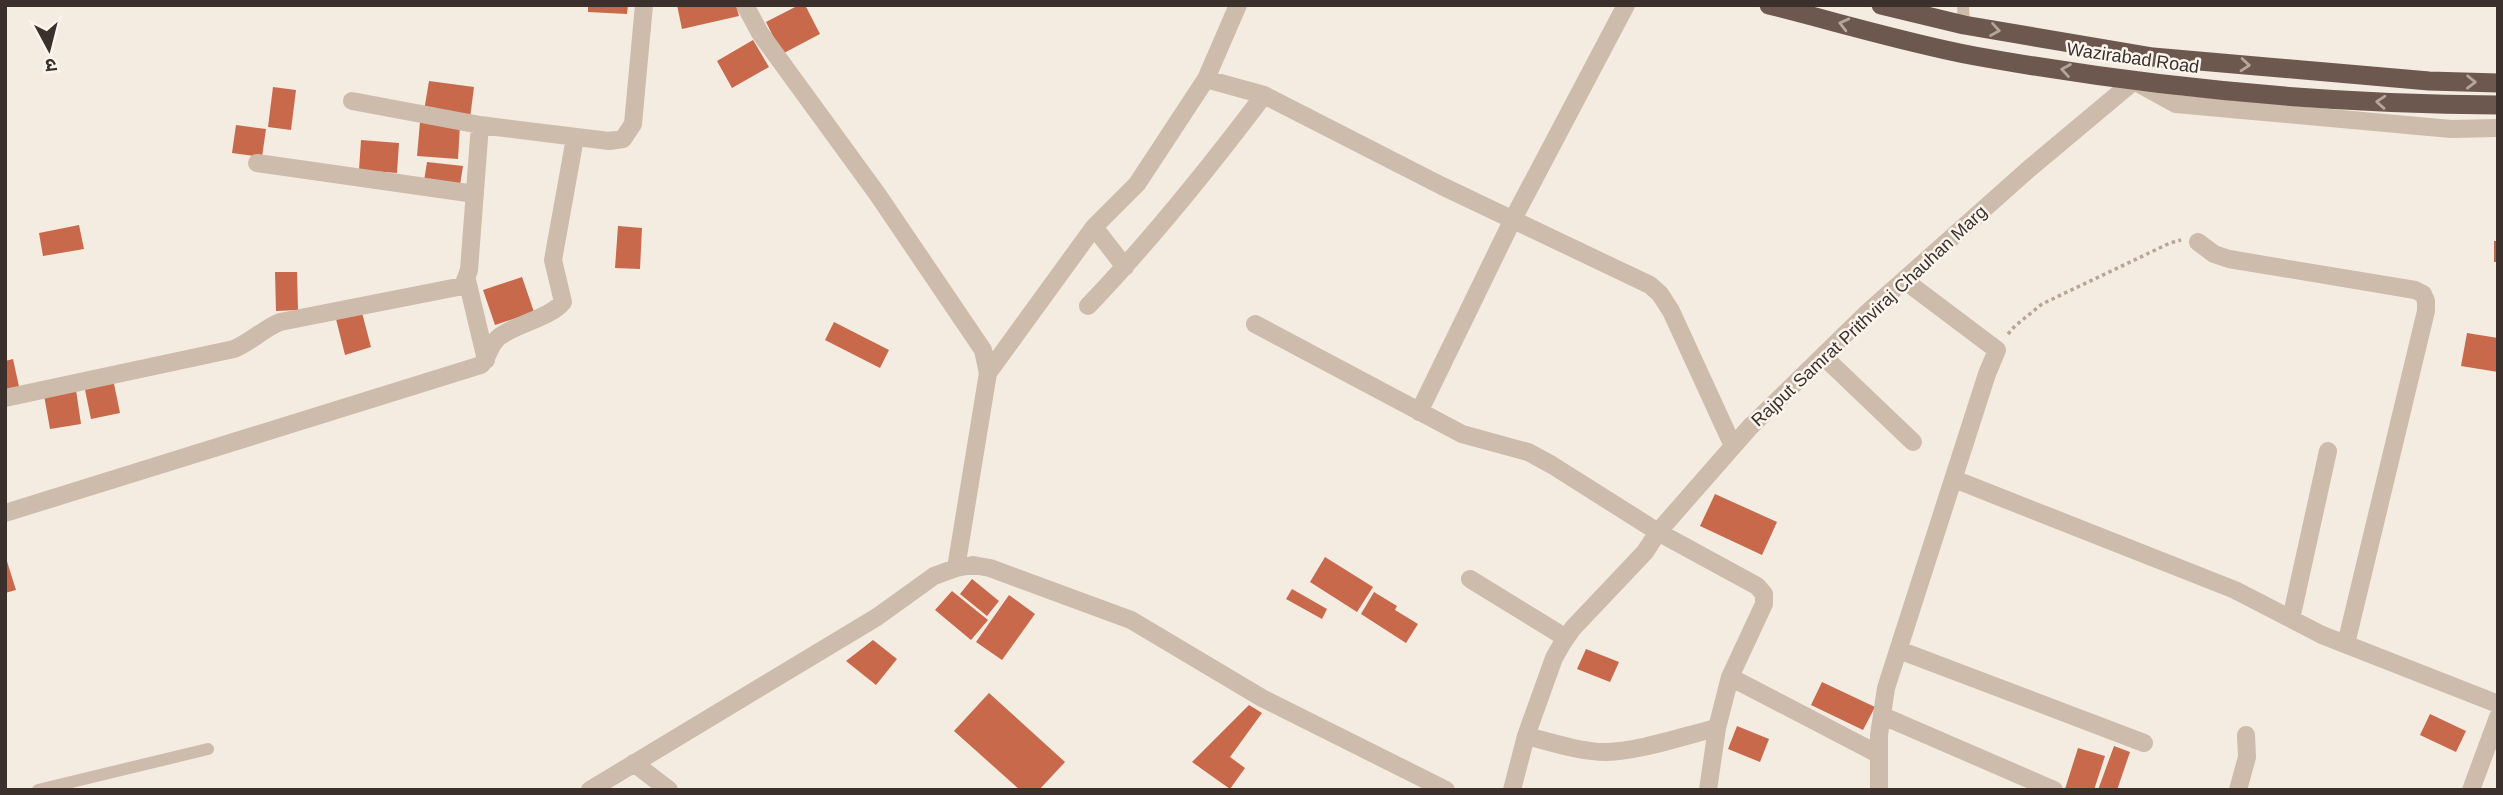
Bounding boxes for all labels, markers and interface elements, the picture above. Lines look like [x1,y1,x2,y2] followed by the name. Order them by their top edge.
[14,14,84,84] north arrow
[1838,18,1850,32] one-way arrow
[1989,22,2001,37] one-way arrow
[2066,39,2200,77] street label: Wazirabad Road
[43,54,58,77] text: उ
[2239,57,2250,72] one-way arrow
[2061,63,2072,78] one-way arrow
[2467,74,2477,90] one-way arrow
[2375,95,2386,110] one-way arrow
[1747,202,1991,430] street label: Rajput Samrat Prithviraj Chauhan Marg

